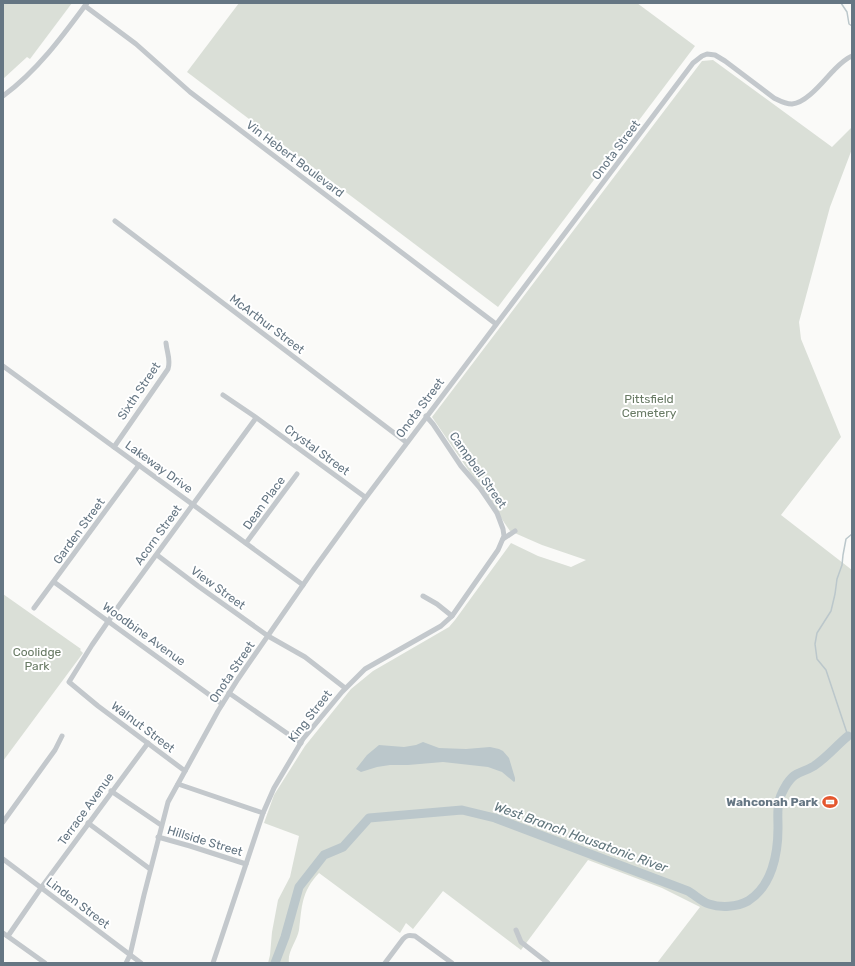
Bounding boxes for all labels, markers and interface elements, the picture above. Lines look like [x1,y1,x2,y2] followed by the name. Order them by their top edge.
[589,117,643,183] street label: Onota Street
[243,118,347,200] street label: Vin Hebert Boulevard
[227,291,307,357] street label: McArthur Street
[115,359,164,422] street label: Sixth Street
[393,375,447,441] street label: Onota Street
[622,392,677,420] park label: Pittsfield Cemetery
[282,422,352,478] street label: Crystal Street
[447,429,510,511] street label: Campbell Street
[123,438,196,496] street label: Lakeway Drive
[240,473,288,532] street label: Dean Place
[50,495,108,567] street label: Garden Street
[131,502,185,568] street label: Acorn Street
[188,563,248,613] street label: View Street
[100,599,188,669] street label: Woodbine Avenue
[206,638,258,705] street label: Onota Street
[13,645,62,673] park label: Coolidge Park
[285,687,335,745] street label: King Street
[109,699,178,756] street label: Walnut Street
[55,770,117,848] street label: Terrace Avenue
[821,793,839,811] sports icon: Wahconah Park
[726,795,818,809] place label: Wahconah Park
[492,799,671,876] water label: West Branch Housatonic River
[166,823,245,859] street label: Hillside Street
[44,875,113,932] street label: Linden Street

